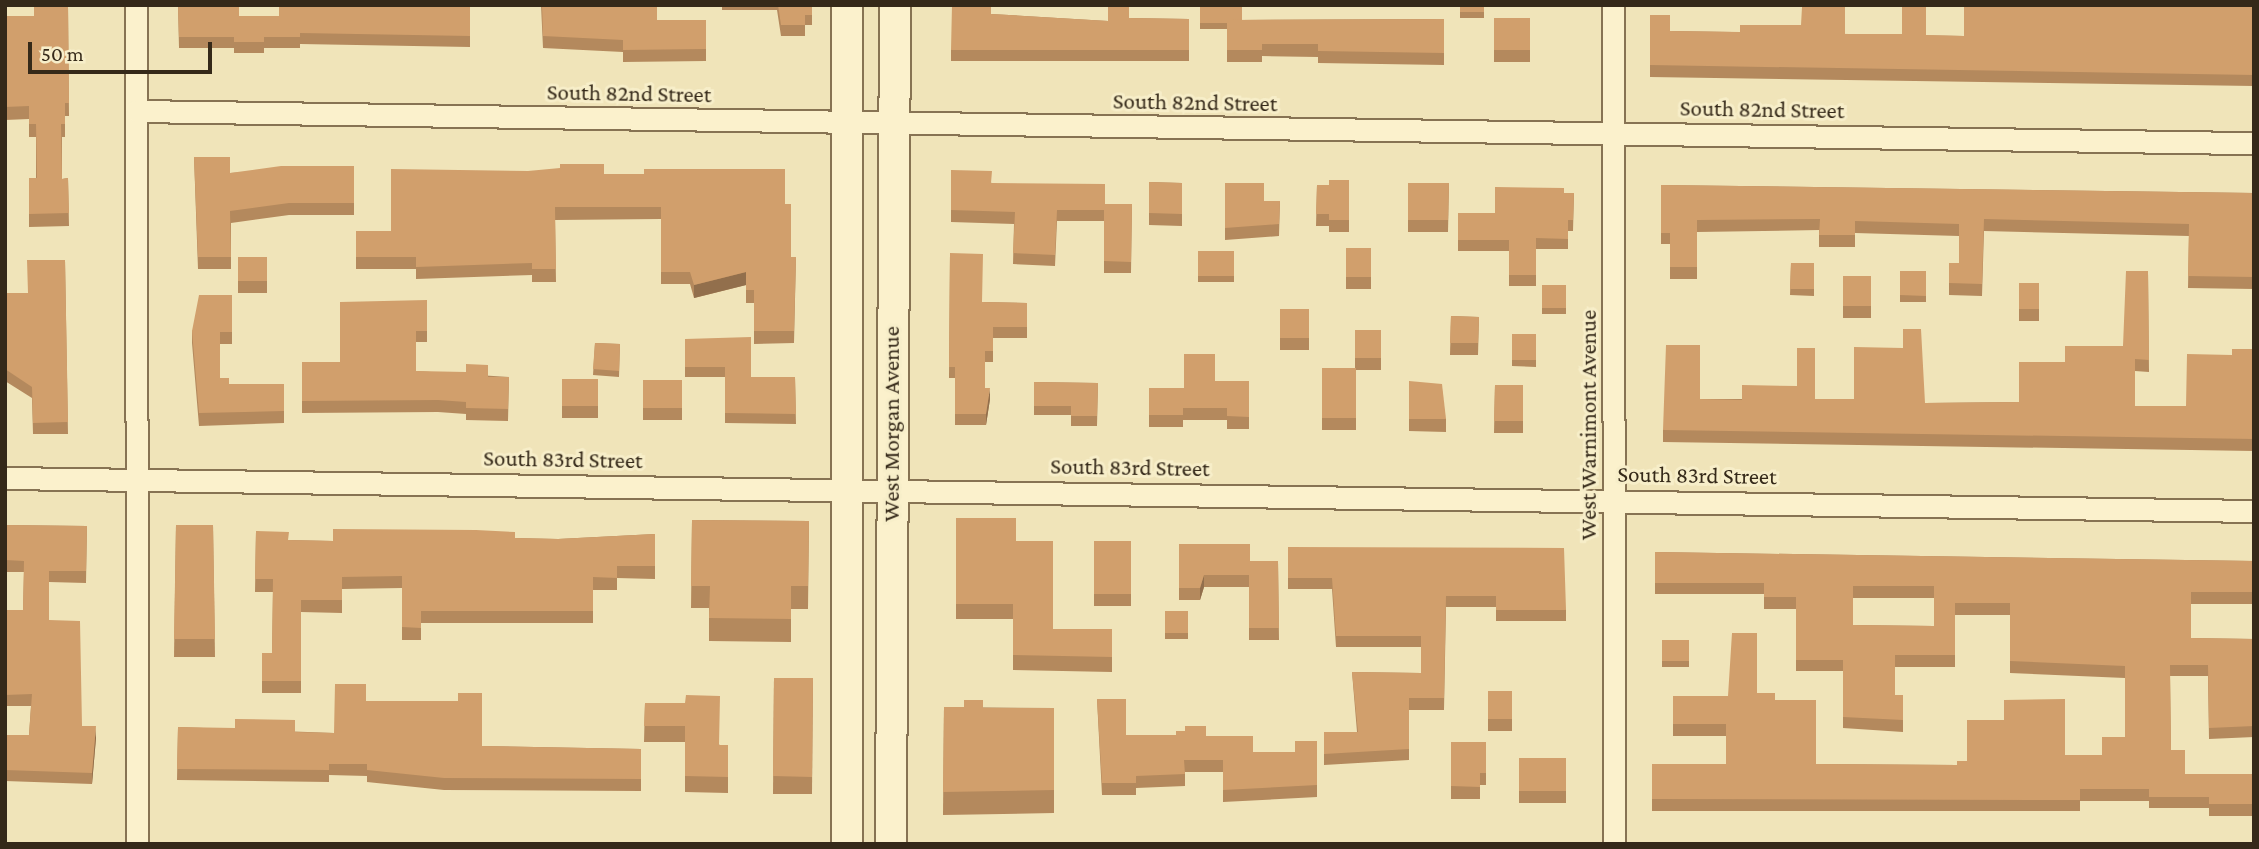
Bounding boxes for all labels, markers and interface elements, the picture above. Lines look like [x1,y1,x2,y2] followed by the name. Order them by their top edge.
[32,28,215,72] scale bar
[41,42,84,66] text: 50 m
[547,78,711,108] street label: South 82nd Street
[1113,87,1277,117] street label: South 82nd Street
[1680,94,1844,124] street label: South 82nd Street
[1574,310,1602,540] street label: West Warnimont Avenue
[877,326,905,522] street label: West Morgan Avenue
[483,444,643,474] street label: South 83rd Street
[1050,452,1210,482] street label: South 83rd Street
[1617,460,1777,490] street label: South 83rd Street

